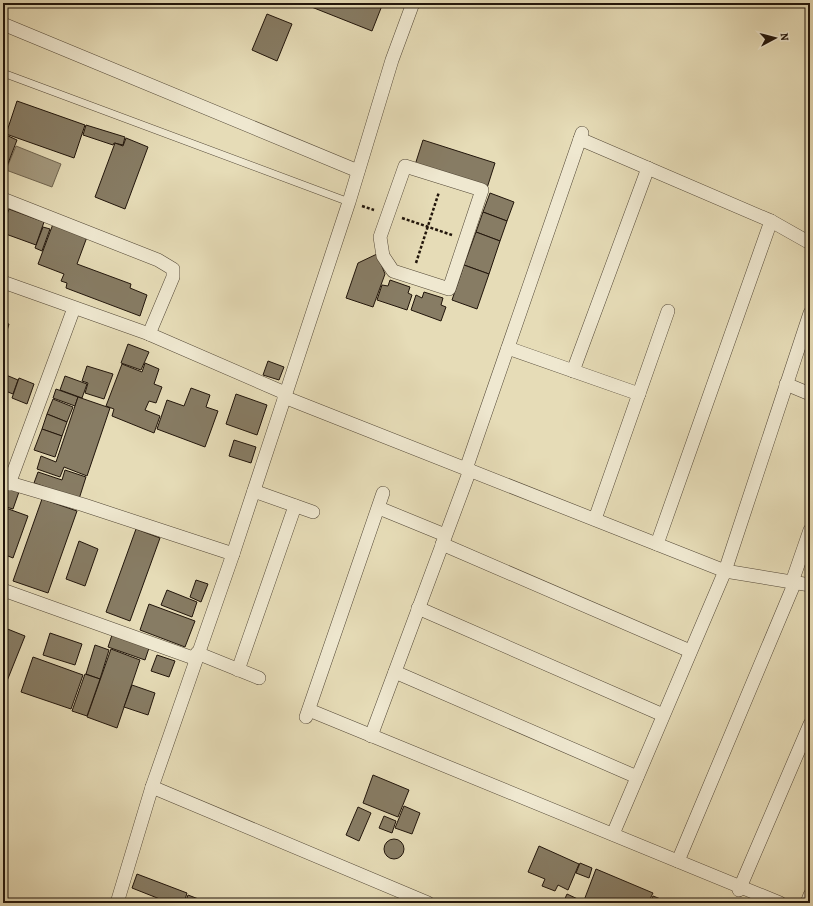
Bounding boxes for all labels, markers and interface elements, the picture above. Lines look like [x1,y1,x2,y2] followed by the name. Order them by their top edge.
[755,18,795,58] north arrow
[776,32,792,42] text: N

